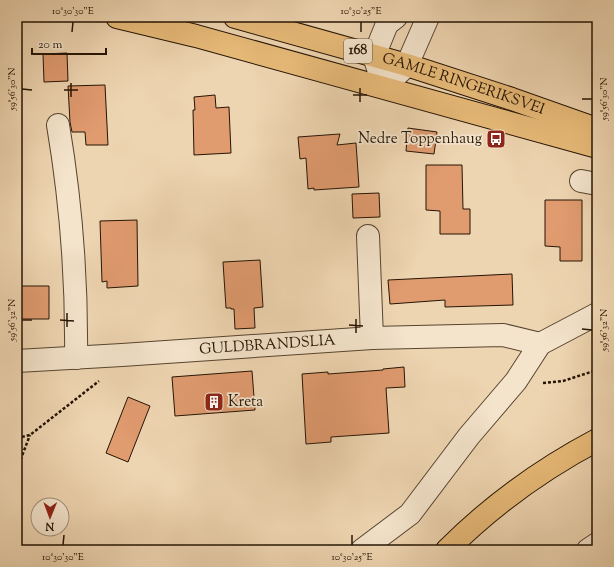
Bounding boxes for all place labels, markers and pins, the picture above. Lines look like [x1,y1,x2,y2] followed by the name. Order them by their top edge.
[485,128,507,150] bus stop icon: Nedre Toppenhaug
[358,129,482,150] place label: Nedre Toppenhaug
[203,391,225,413] building icon: Kreta
[228,392,263,413] place label: Kreta

